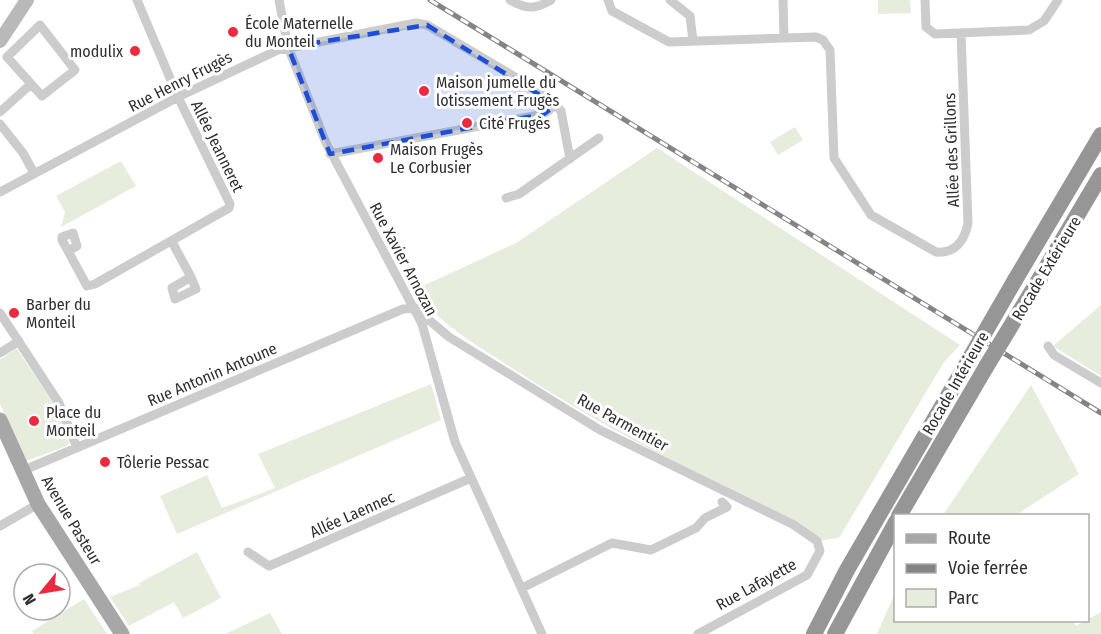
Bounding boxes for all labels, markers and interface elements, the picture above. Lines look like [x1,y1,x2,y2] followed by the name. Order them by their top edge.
[245,14,353,51] place label: École Maternelle du Monteil
[226,25,240,39] marker: École Maternelle du Monteil
[70,42,123,61] place label: modulix
[128,44,142,58] marker: modulix
[125,47,235,116] street label: Rue Henry Frugès
[436,73,559,110] place label: Maison jumelle du lotissement Frugès
[417,84,431,98] marker: Maison jumelle du lotissement Frugès
[940,92,963,207] street label: Allée des Grillons
[187,97,248,196] street label: Allée Jeanneret
[479,114,550,133] place label: Cité Frugès
[460,116,474,130] marker: Cité Frugès
[390,140,483,177] place label: Maison Frugès Le Corbusier
[371,151,385,165] marker: Maison Frugès Le Corbusier
[366,199,441,319] street label: Rue Xavier Arnozan
[1008,213,1085,324] street label: Rocade Extérieure
[26,295,91,332] place label: Barber du Monteil
[7,306,21,320] marker: Barber du Monteil
[918,328,993,438] street label: Rocade Intérieure
[145,339,280,410] street label: Rue Antonin Antoune
[574,390,672,455] street label: Rue Parmentier
[46,403,101,440] place label: Place du Monteil
[27,414,41,428] marker: Place du Monteil
[117,453,209,472] place label: Tôlerie Pessac
[98,455,112,469] marker: Tôlerie Pessac
[37,472,106,569] street label: Avenue Pasteur
[307,487,398,542] street label: Allée Laennec
[894,514,1089,622] legend
[948,527,991,549] text: Route
[713,555,800,614] street label: Rue Lafayette
[948,557,1028,579] text: Voie ferrée
[12,562,72,622] north arrow
[948,587,979,609] text: Parc
[19,590,40,608] text: N

